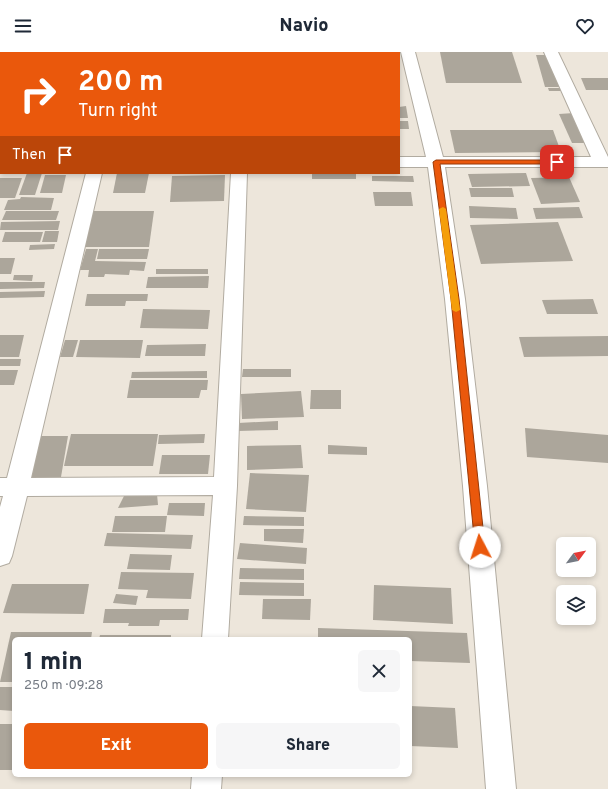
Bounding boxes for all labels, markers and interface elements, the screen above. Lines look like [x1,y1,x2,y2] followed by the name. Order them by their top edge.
[12,15,34,37] icon: menu
[279,15,329,38] text: Navio
[574,15,596,37] icon: heart
[78,65,164,101] text: 200 m
[12,68,64,120] icon: right
[78,100,158,123] text: Turn right
[54,144,76,166] icon: arrive
[540,145,574,179] pin
[12,146,46,165] text: Then
[546,151,568,173] icon: arrive
[459,526,501,568] position arrow
[556,537,596,577] north arrow
[556,537,596,625] map controls
[556,585,596,625] button: layers
[24,648,83,678] text: 1 min
[358,650,400,692] button: close
[24,678,103,694] text: 250 m · 09:28
[24,723,208,769] button: Exit
[216,723,400,769] button: Share

